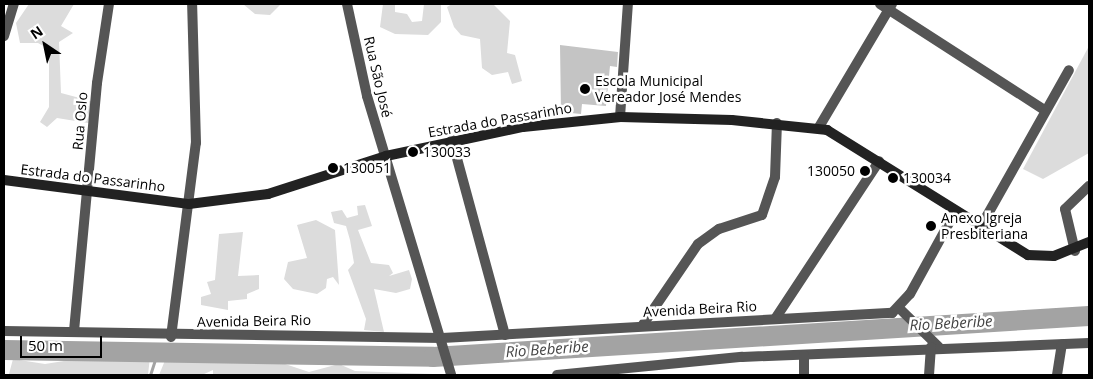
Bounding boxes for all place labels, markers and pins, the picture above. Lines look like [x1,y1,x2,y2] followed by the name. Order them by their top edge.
[595,73,741,105] place label: Escola Municipal Vereador José Mendes
[579,83,591,95] marker: Escola Municipal Vereador José Mendes
[423,144,471,160] place label: 130033
[407,146,419,158] marker: 130033
[343,160,391,176] place label: 130051
[327,162,339,174] marker: 130051
[807,163,855,179] place label: 130050
[859,165,871,177] marker: 130050
[903,170,951,186] place label: 130034
[887,172,899,184] marker: 130034
[941,210,1028,242] place label: Anexo Igreja Presbiteriana
[925,220,937,232] marker: Anexo Igreja Presbiteriana

